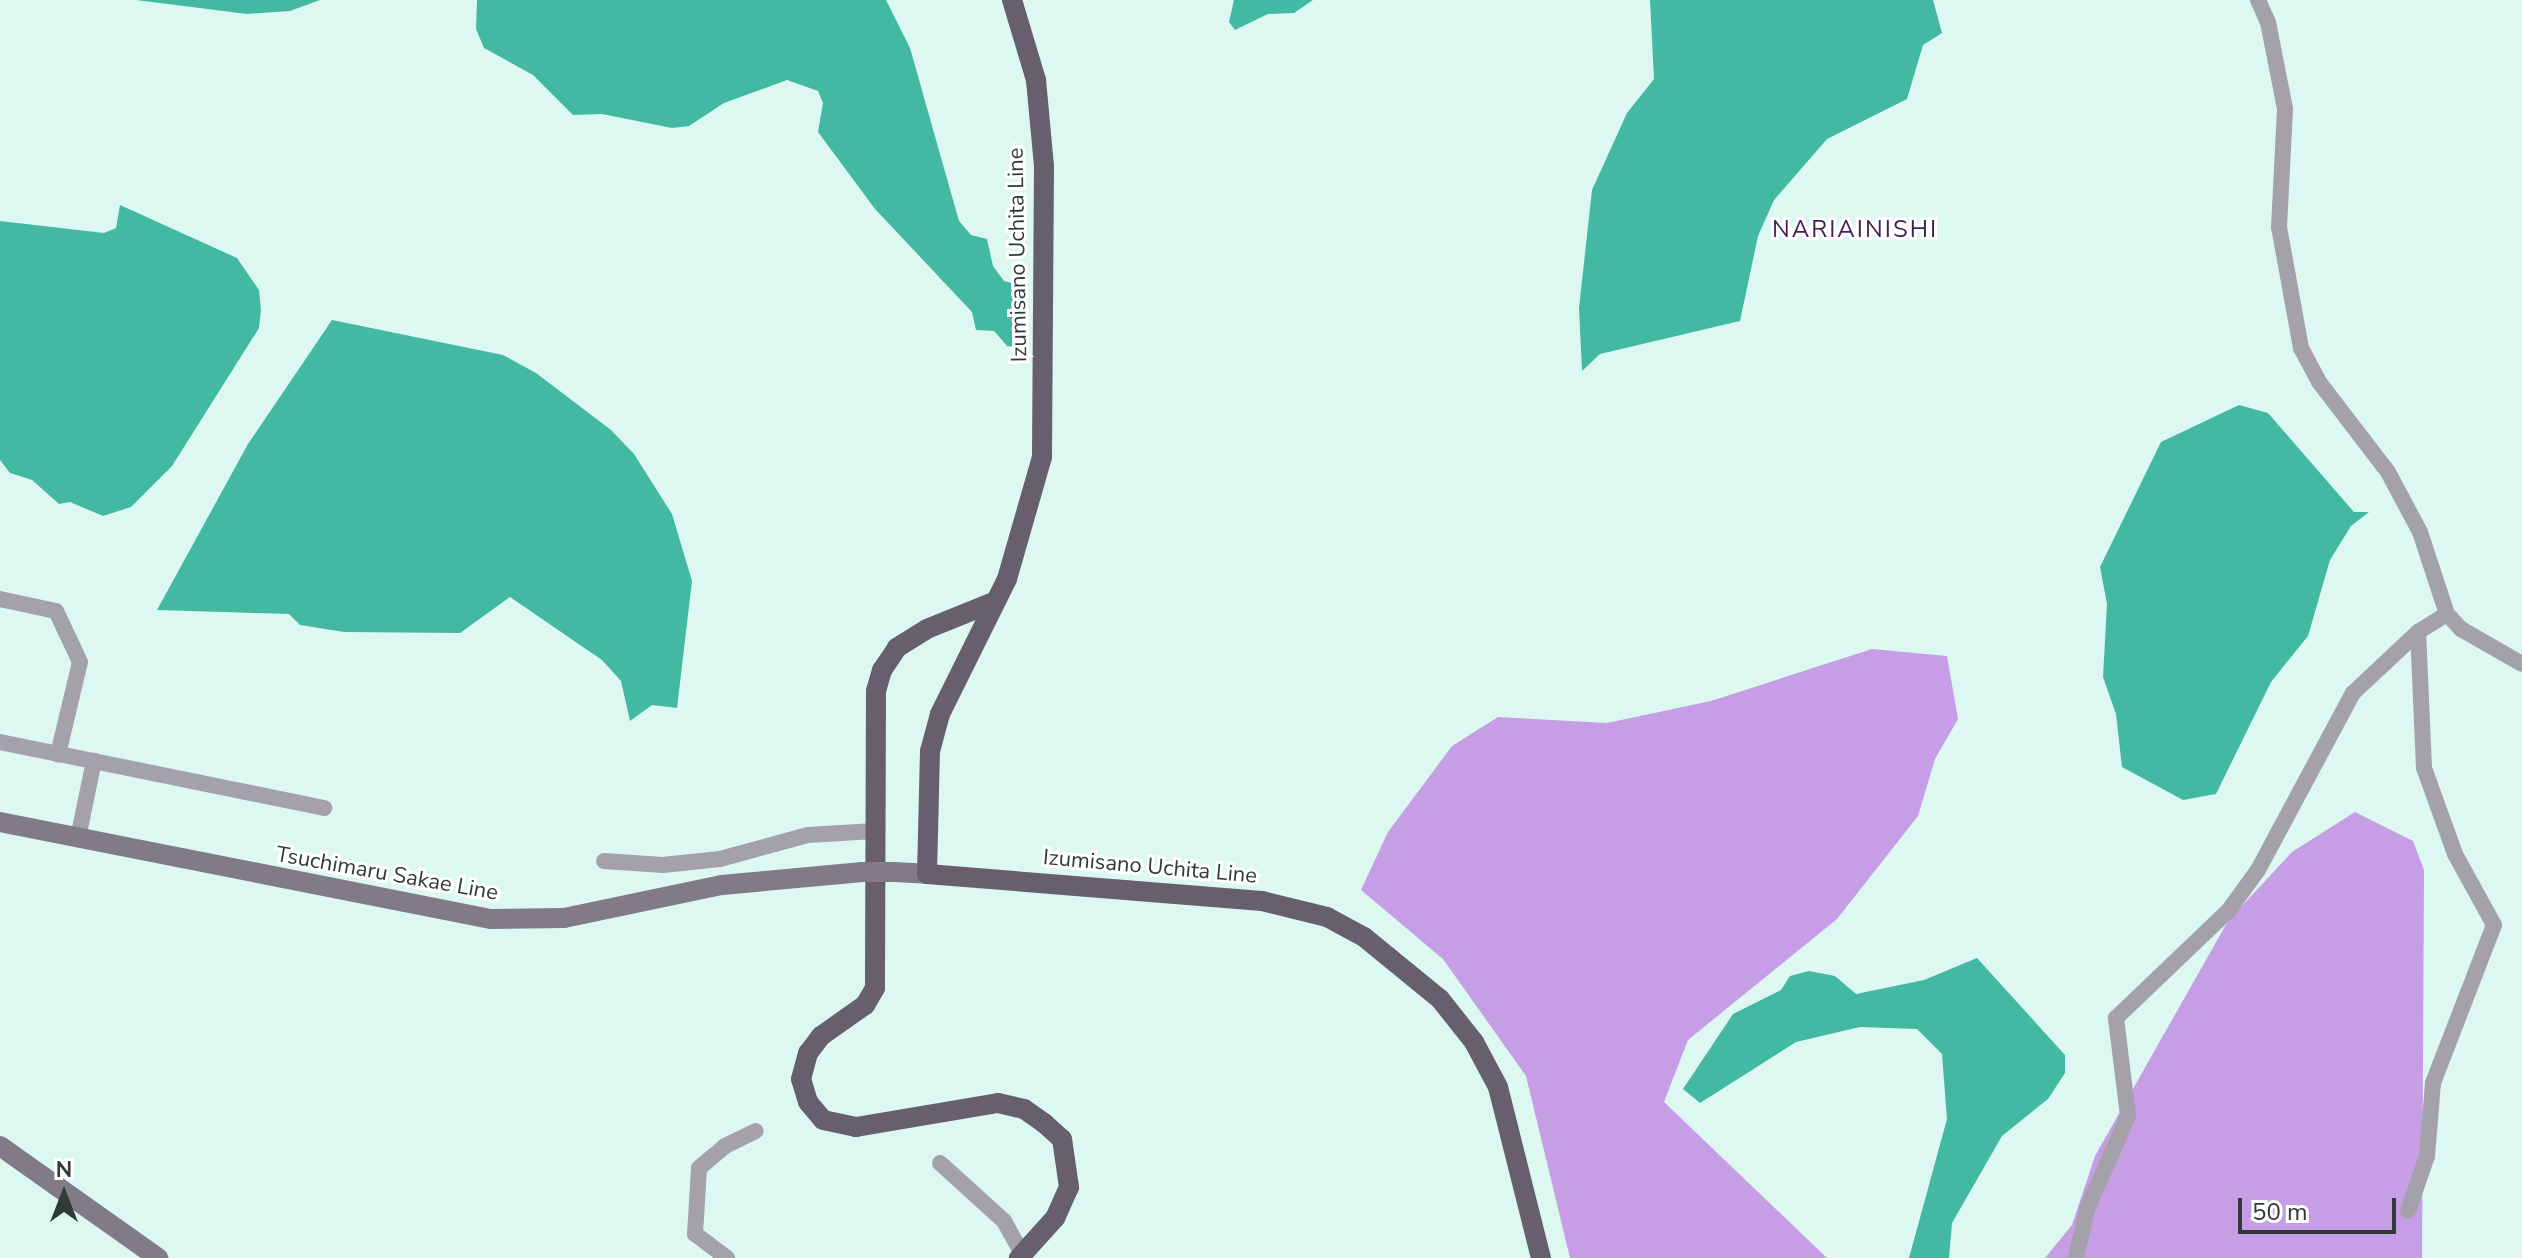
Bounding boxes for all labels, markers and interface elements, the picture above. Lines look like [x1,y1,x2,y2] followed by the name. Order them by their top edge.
[1003,147,1033,363] street label: Izumisano Uchita Line
[1772,216,1938,244] district label: NARIAINISHI
[274,841,500,907] street label: Tsuchimaru Sakae Line
[1042,844,1258,890] street label: Izumisano Uchita Line
[24,1154,104,1234] north arrow
[56,1155,72,1185] text: N
[2242,1182,2400,1232] scale bar
[2252,1196,2308,1228] text: 50 m

